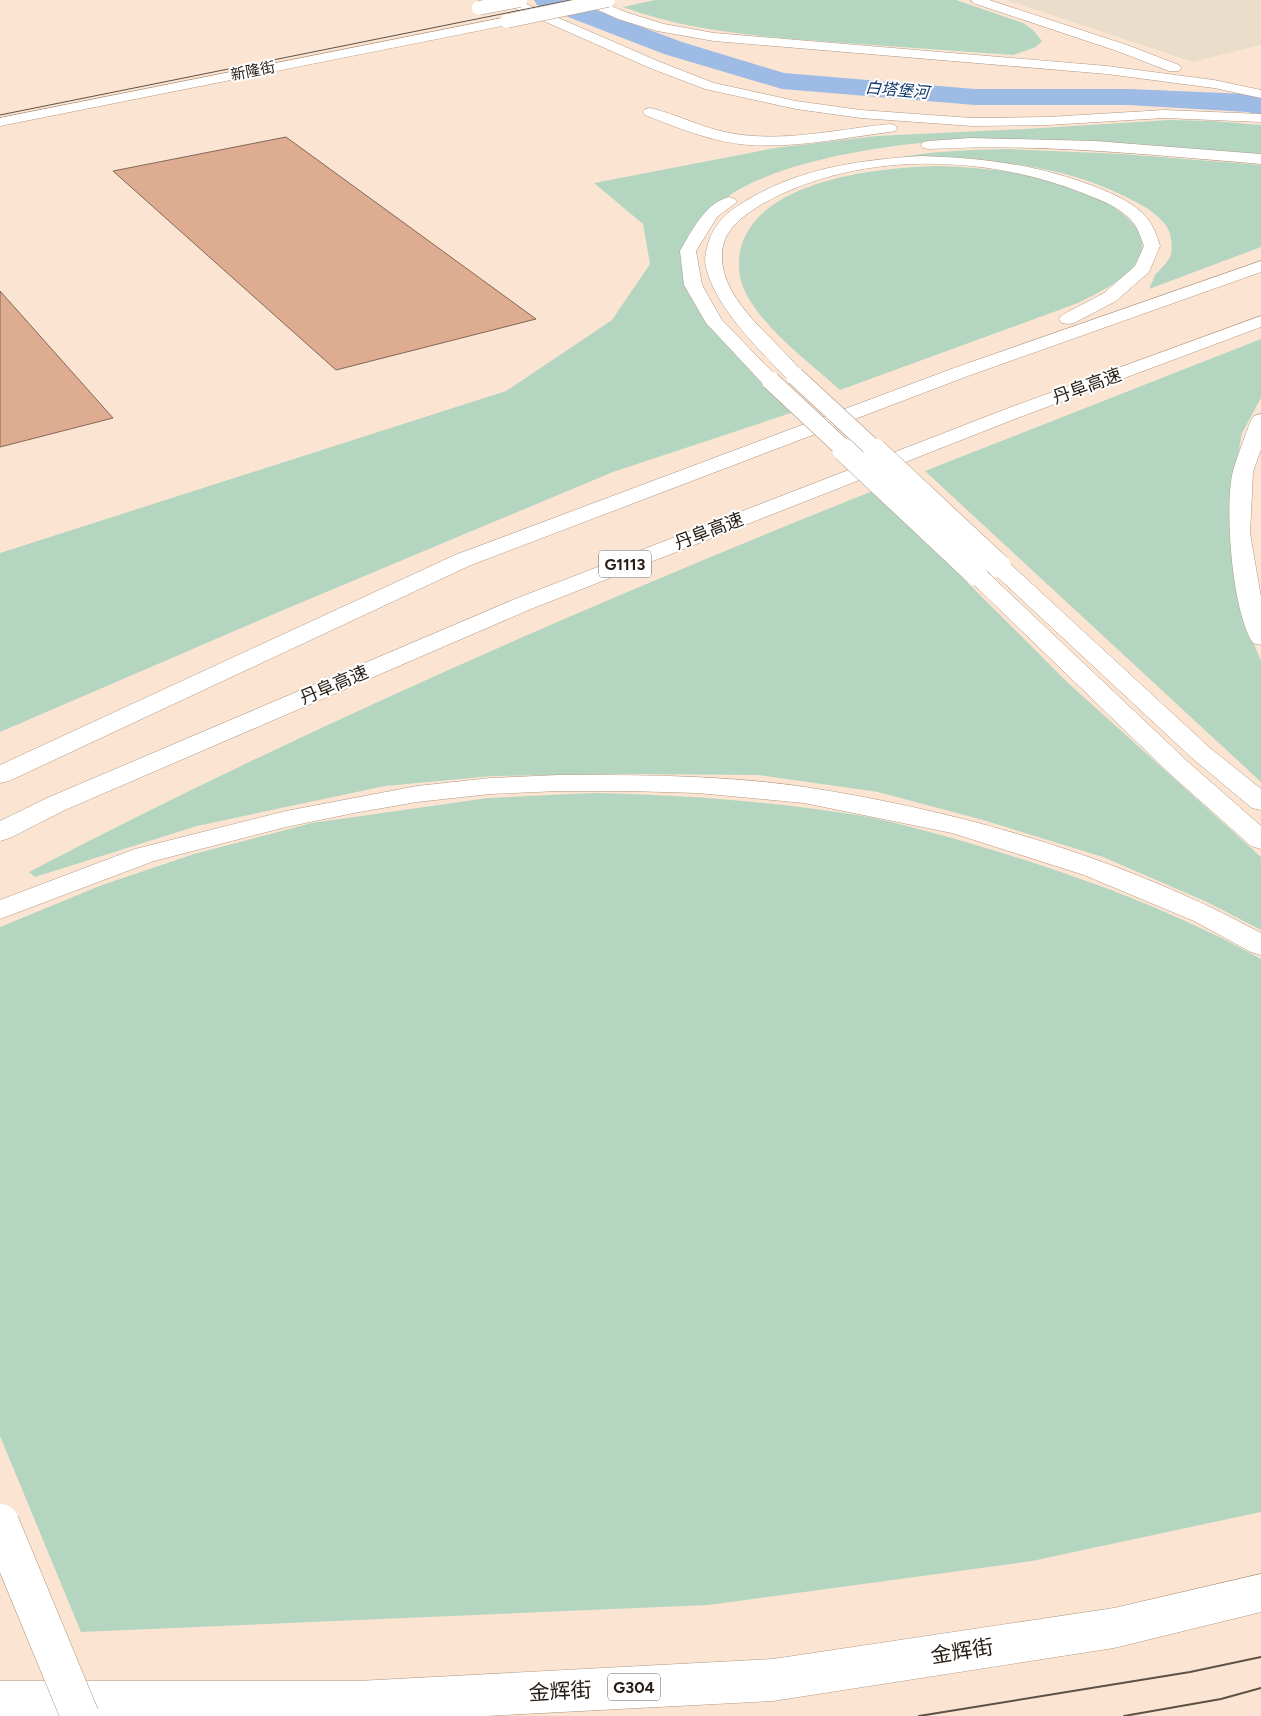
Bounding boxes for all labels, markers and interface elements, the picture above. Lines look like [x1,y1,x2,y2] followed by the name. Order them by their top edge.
[229,58,277,84] street label: 新隆街
[864,78,933,103] water label: 白塔堡河
[1049,363,1125,409] street label: 丹阜高速
[671,508,747,554] street label: 丹阜高速
[599,550,651,578] road number: G1113
[297,661,371,709] street label: 丹阜高速
[929,1634,995,1668] street label: 金辉街
[608,1674,660,1700] road number: G304
[528,1677,592,1705] street label: 金辉街

